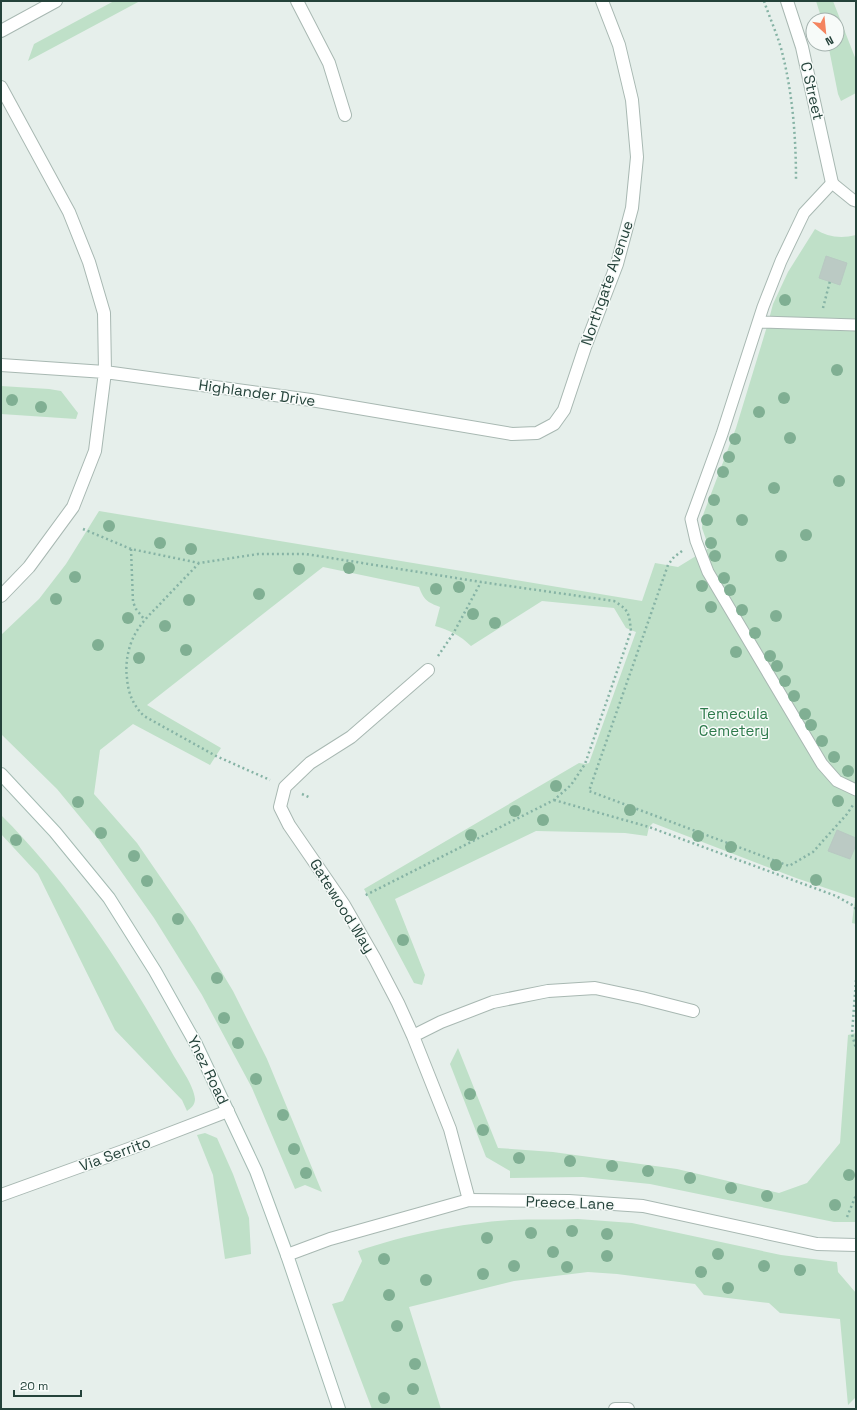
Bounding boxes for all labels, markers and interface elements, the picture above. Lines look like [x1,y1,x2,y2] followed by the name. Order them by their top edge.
[805,12,845,52] north arrow
[823,33,836,49] text: N
[797,60,828,122] street label: C Street
[576,218,637,348] street label: Northgate Avenue
[197,375,317,410] street label: Highlander Drive
[699,704,769,740] park label: Temecula Cemetery
[306,855,379,956] street label: Gatewood Way
[184,1032,233,1107] street label: Ynez Road
[77,1132,153,1175] street label: Via Serrito
[525,1191,615,1214] street label: Preece Lane
[14,1372,81,1398] scale bar
[20,1378,48,1394] text: 20 m

